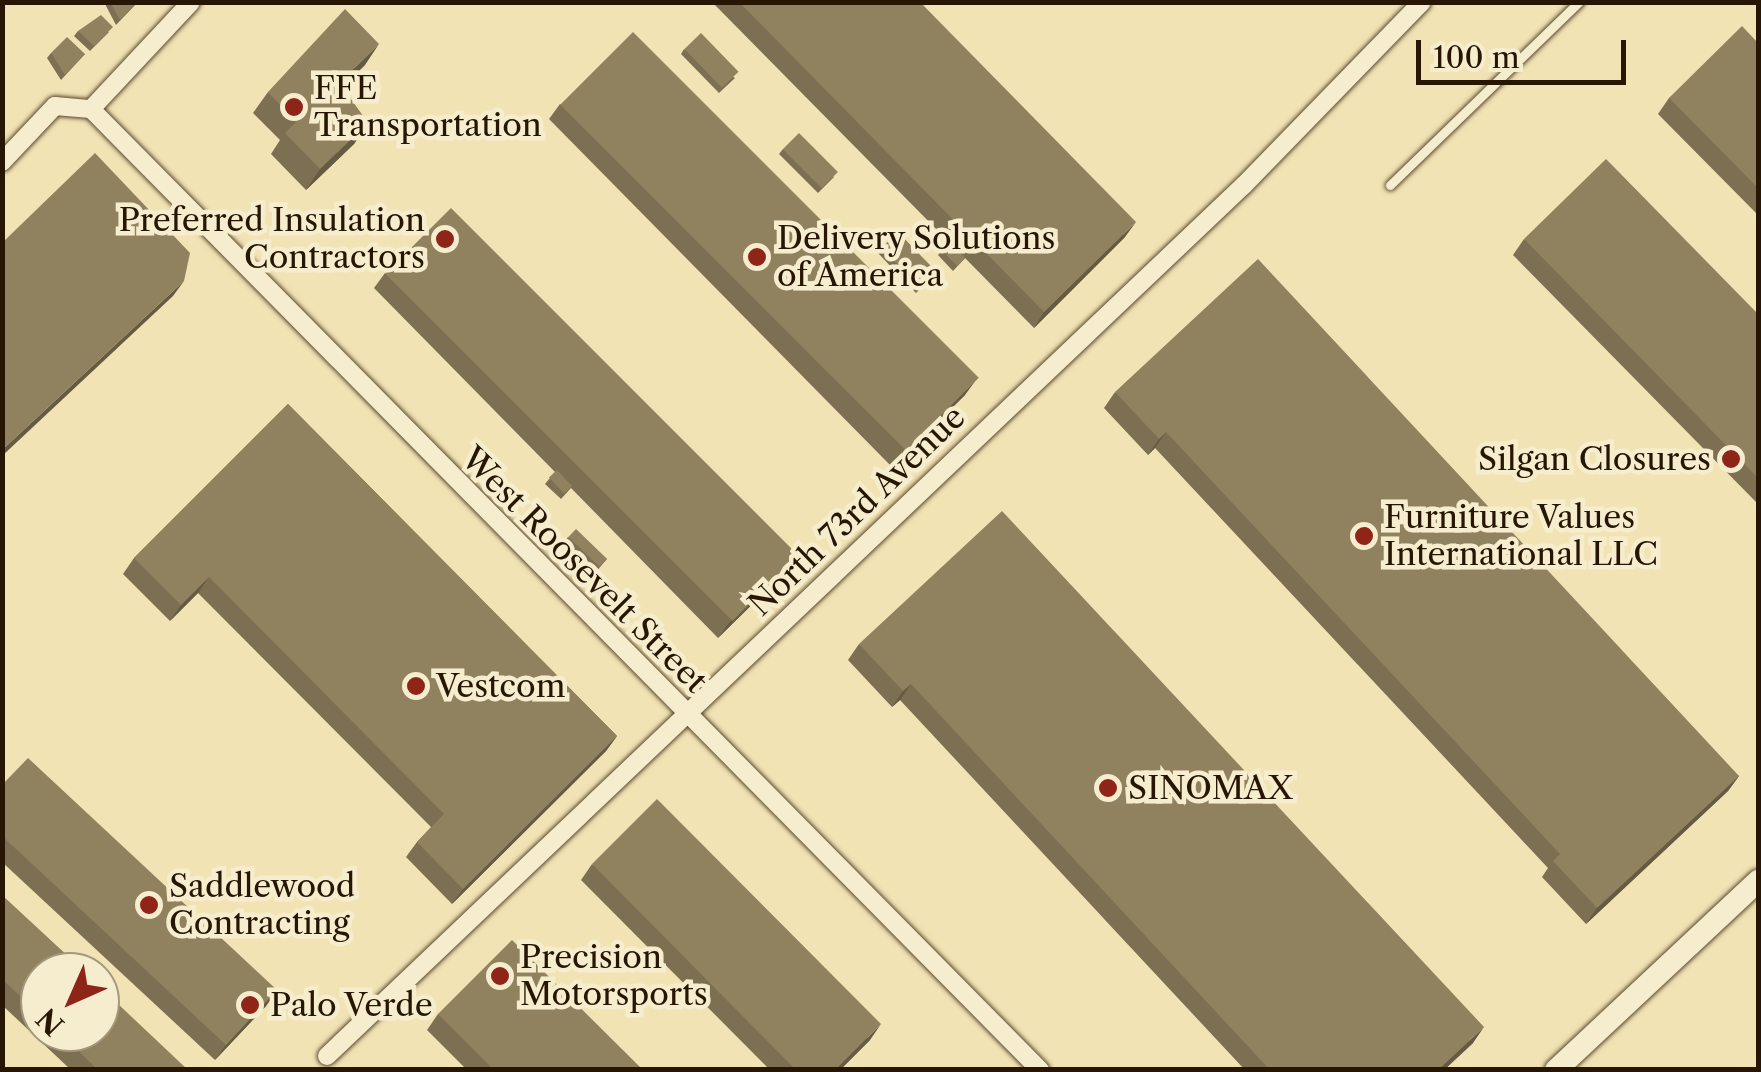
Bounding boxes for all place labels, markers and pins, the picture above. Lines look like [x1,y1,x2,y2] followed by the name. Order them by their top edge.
[314,70,542,145] place label: FFE Transportation
[283,96,305,118] marker: FFE Transportation
[119,202,425,277] place label: Preferred Insulation Contractors
[777,220,1057,295] place label: Delivery Solutions of America
[434,228,456,250] marker: Preferred Insulation Contractors
[746,246,768,268] marker: Delivery Solutions of America
[1478,440,1711,478] place label: Silgan Closures
[1720,448,1742,470] marker: Silgan Closures
[1384,499,1658,574] place label: Furniture Values International LLC
[1353,525,1375,547] marker: Furniture Values International LLC
[436,667,565,705] place label: Vestcom
[405,675,427,697] marker: Vestcom
[1128,769,1293,807] place label: SINOMAX
[1097,777,1119,799] marker: SINOMAX
[169,868,355,943] place label: Saddlewood Contracting
[138,894,160,916] marker: Saddlewood Contracting
[520,939,708,1014] place label: Precision Motorsports
[489,965,511,987] marker: Precision Motorsports
[270,986,434,1024] place label: Palo Verde
[239,994,261,1016] marker: Palo Verde

